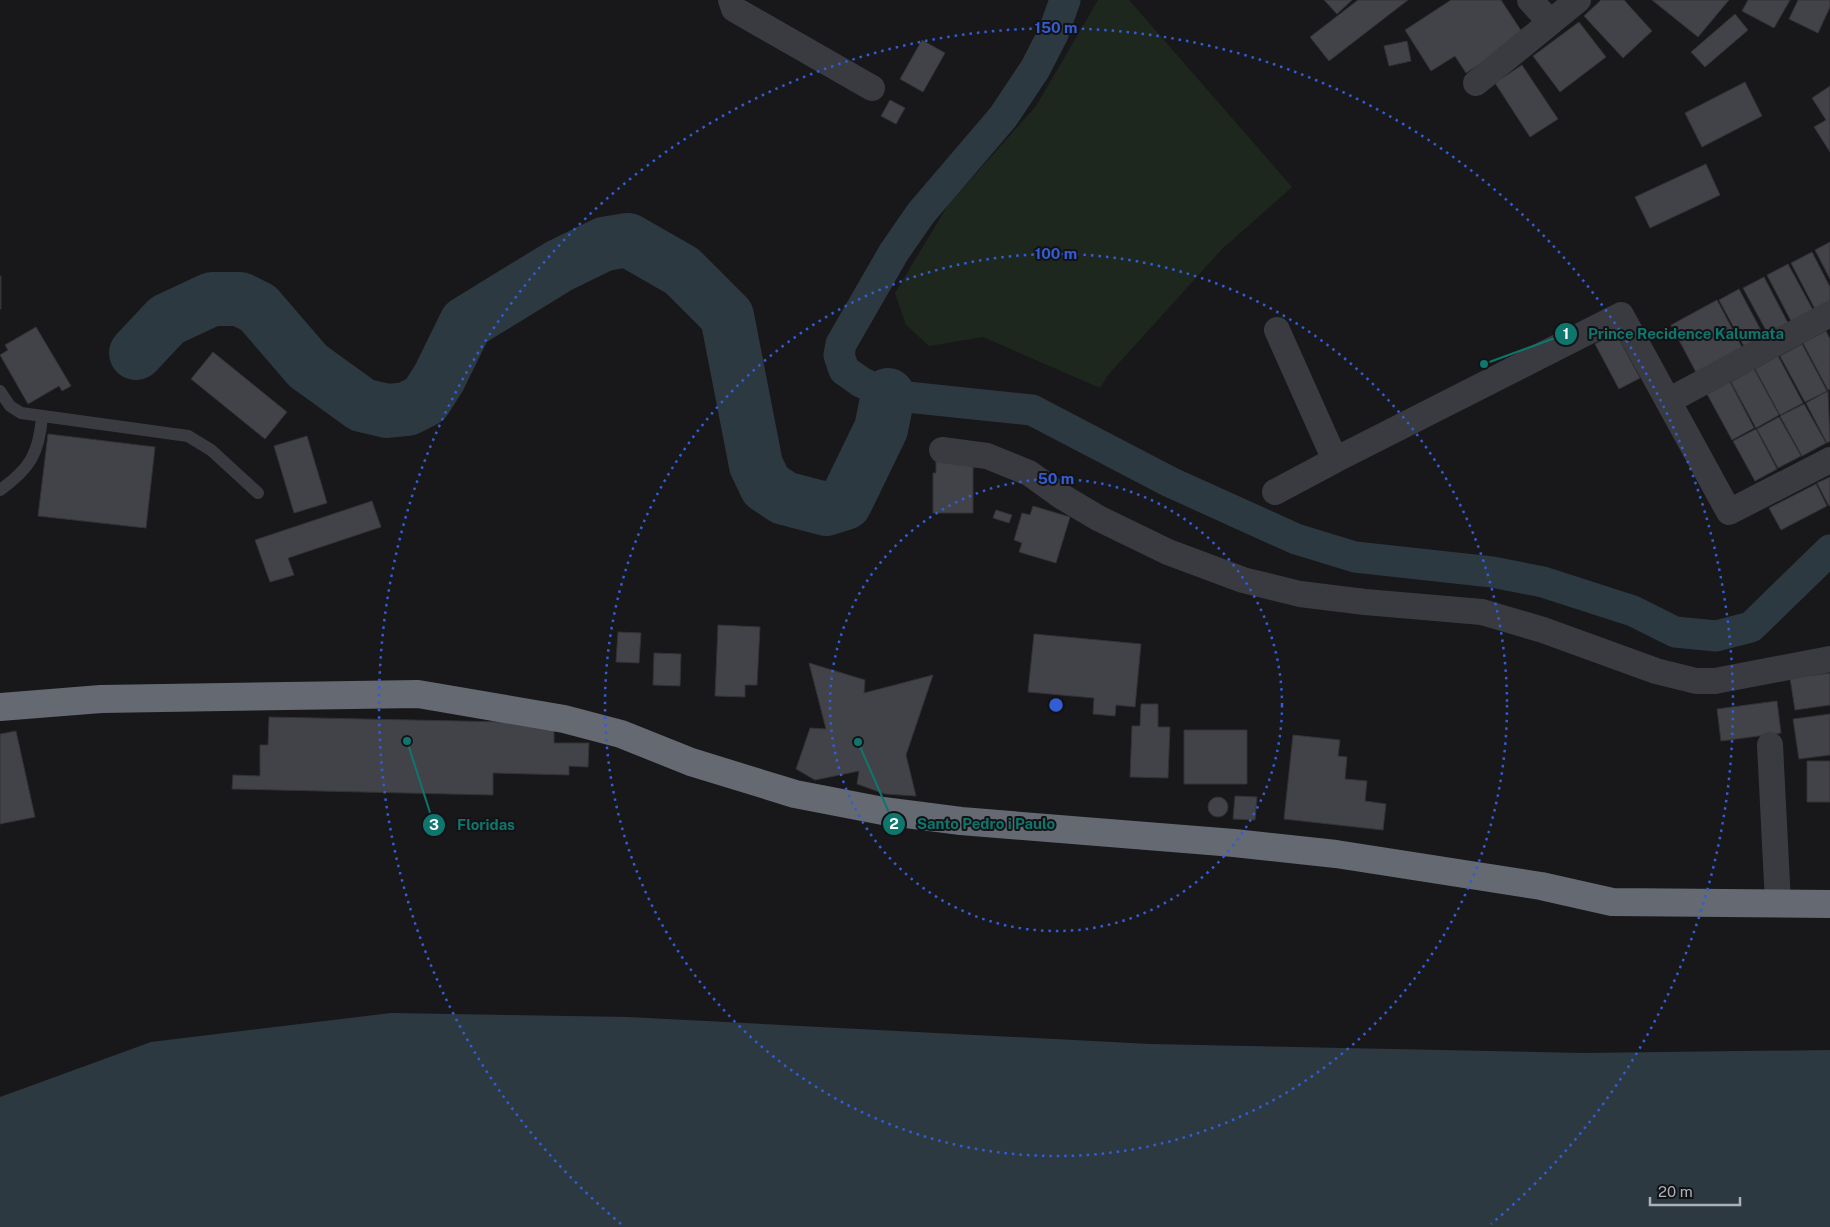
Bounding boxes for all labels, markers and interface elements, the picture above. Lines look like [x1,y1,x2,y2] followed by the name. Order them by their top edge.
[1034,19,1078,36] text: 150 m
[1035,245,1077,262] text: 100 m
[1553,319,1794,349] callout: Prince Recidence Kalumata
[1563,325,1569,342] text: 1
[1588,325,1784,342] text: Prince Recidence Kalumata
[1038,470,1074,487] text: 50 m
[1047,696,1065,714] centre of rings
[882,809,1065,839] callout: Santo Pedro i Paulo
[422,810,525,840] callout: Floridas
[889,815,899,832] text: 2
[917,815,1056,832] text: Santo Pedro i Paulo
[429,816,439,833] text: 3
[457,816,515,833] text: Floridas
[1650,1174,1740,1206] scale bar
[1658,1183,1693,1200] text: 20 m

